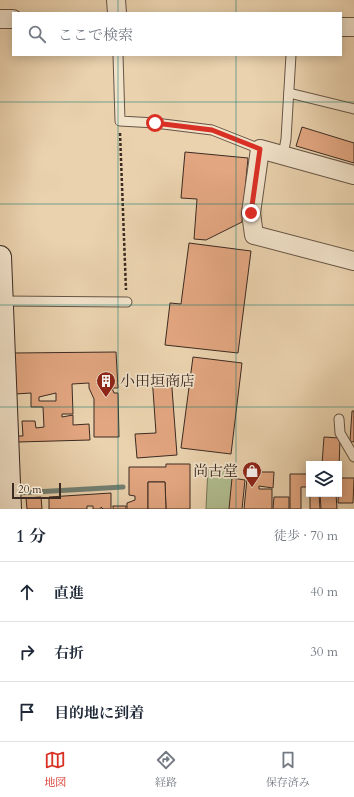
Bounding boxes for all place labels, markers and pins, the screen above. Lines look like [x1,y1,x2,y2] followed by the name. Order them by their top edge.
[95,370,117,398] building icon: 小田垣商店
[120,371,195,391] place label: 小田垣商店
[241,460,263,488] shop icon: 尚古堂
[193,461,238,481] place label: 尚古堂

